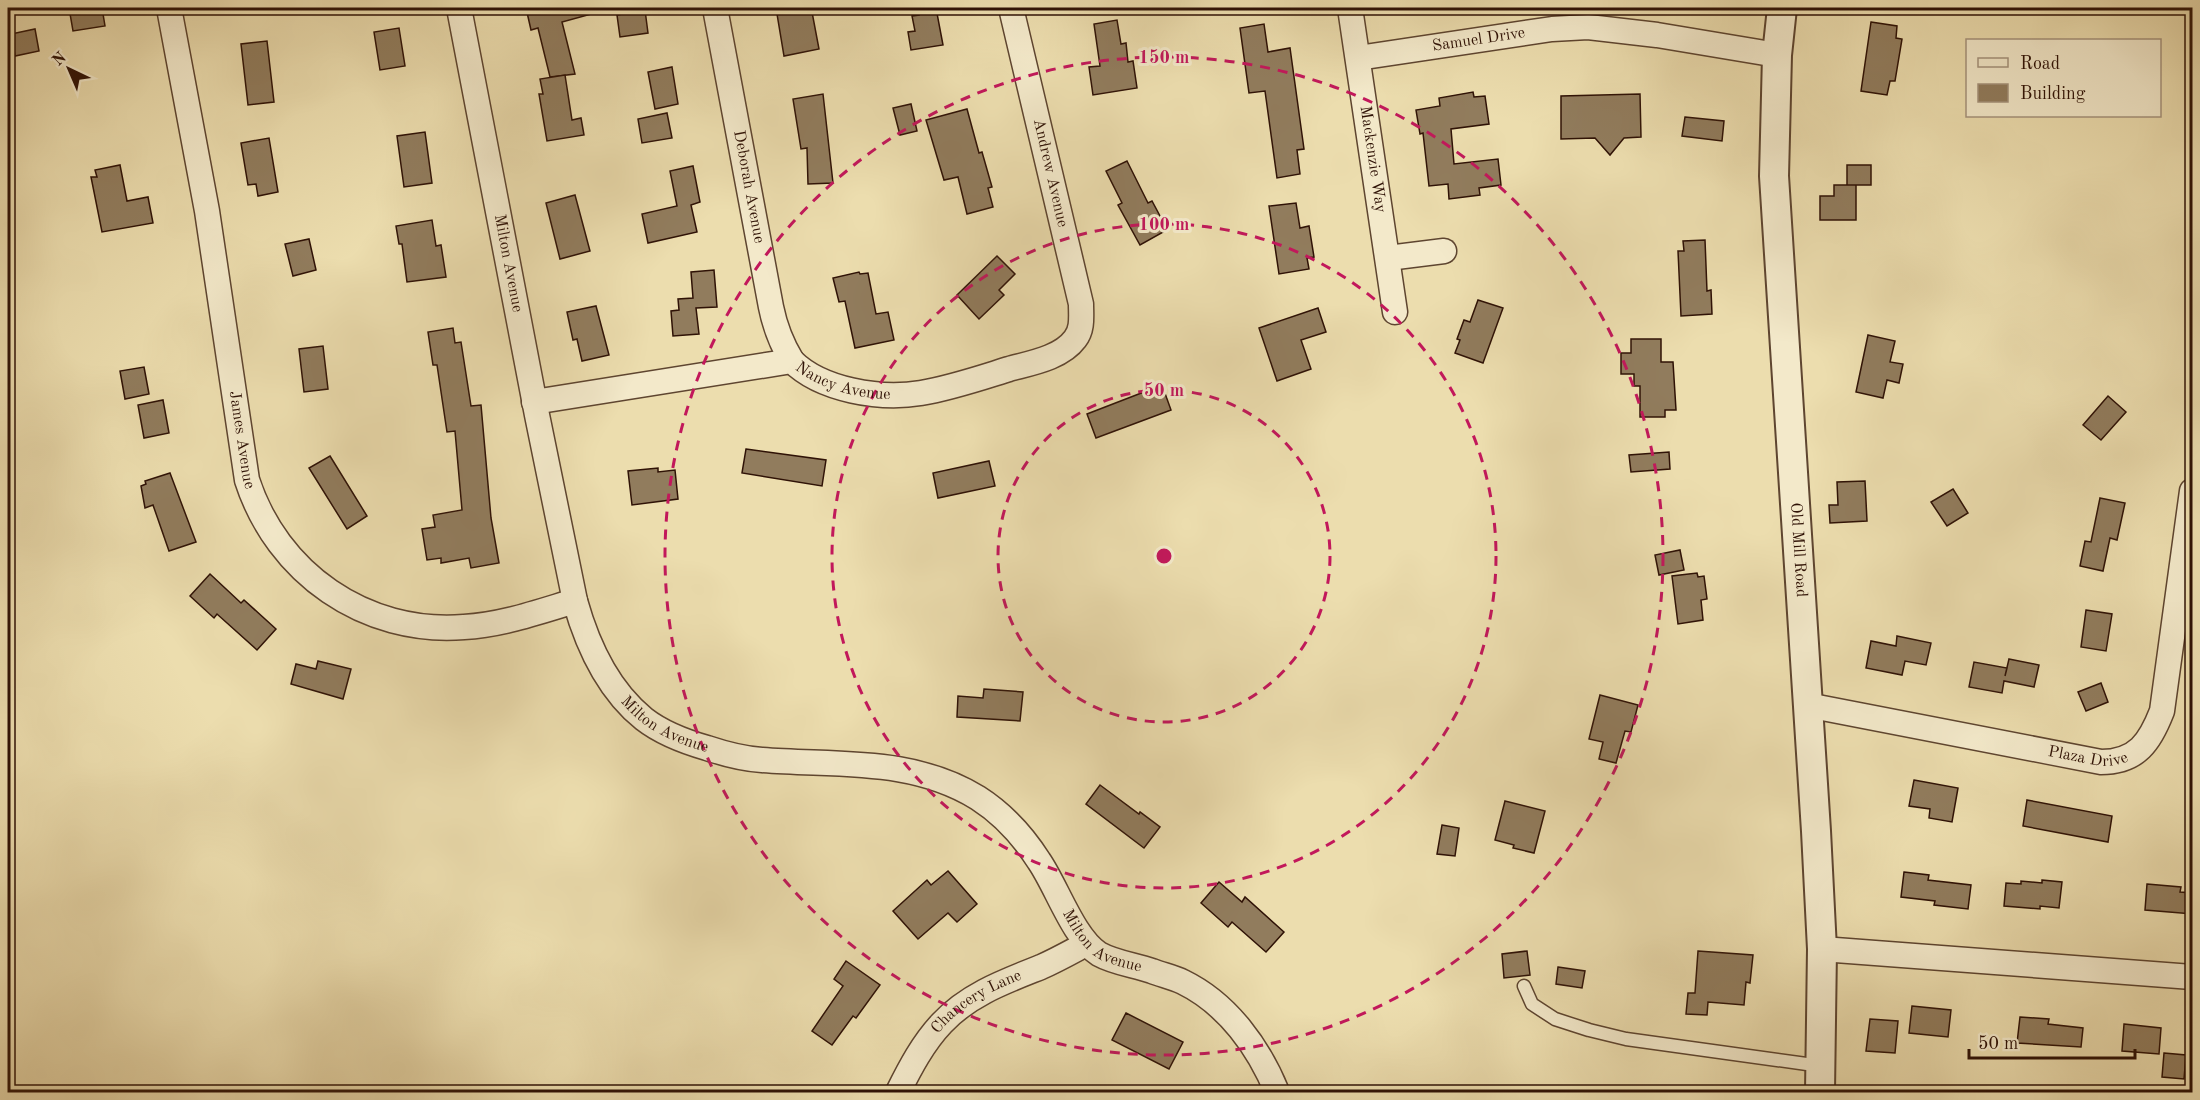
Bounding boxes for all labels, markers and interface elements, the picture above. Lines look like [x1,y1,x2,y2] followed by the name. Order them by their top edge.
[1431,25,1526,55] street label: Samuel Drive
[39,39,99,99] north arrow
[1966,39,2161,117] legend
[50,49,70,70] text: N
[1139,49,1189,67] text: 150 m
[2020,55,2060,73] text: Road
[2020,85,2086,103] text: Building
[1357,105,1388,214] street label: Mackenzie Way
[1030,117,1070,229] street label: Andrew Avenue
[730,129,767,245] street label: Deborah Avenue
[491,213,525,314] street label: Milton Avenue
[1139,216,1189,234] text: 100 m
[792,359,891,403] street label: Nancy Avenue
[1144,382,1184,400] text: 50 m
[226,390,257,491] street label: James Avenue
[1787,502,1809,598] street label: Old Mill Road
[1154,546,1174,566] centre of rings
[617,693,710,756] street label: Milton Avenue
[2046,744,2130,770] street label: Plaza Drive
[1059,907,1143,976] street label: Milton Avenue
[928,968,1024,1037] street label: Chancery Lane
[1969,1022,2136,1060] scale bar
[1978,1035,2018,1053] text: 50 m

